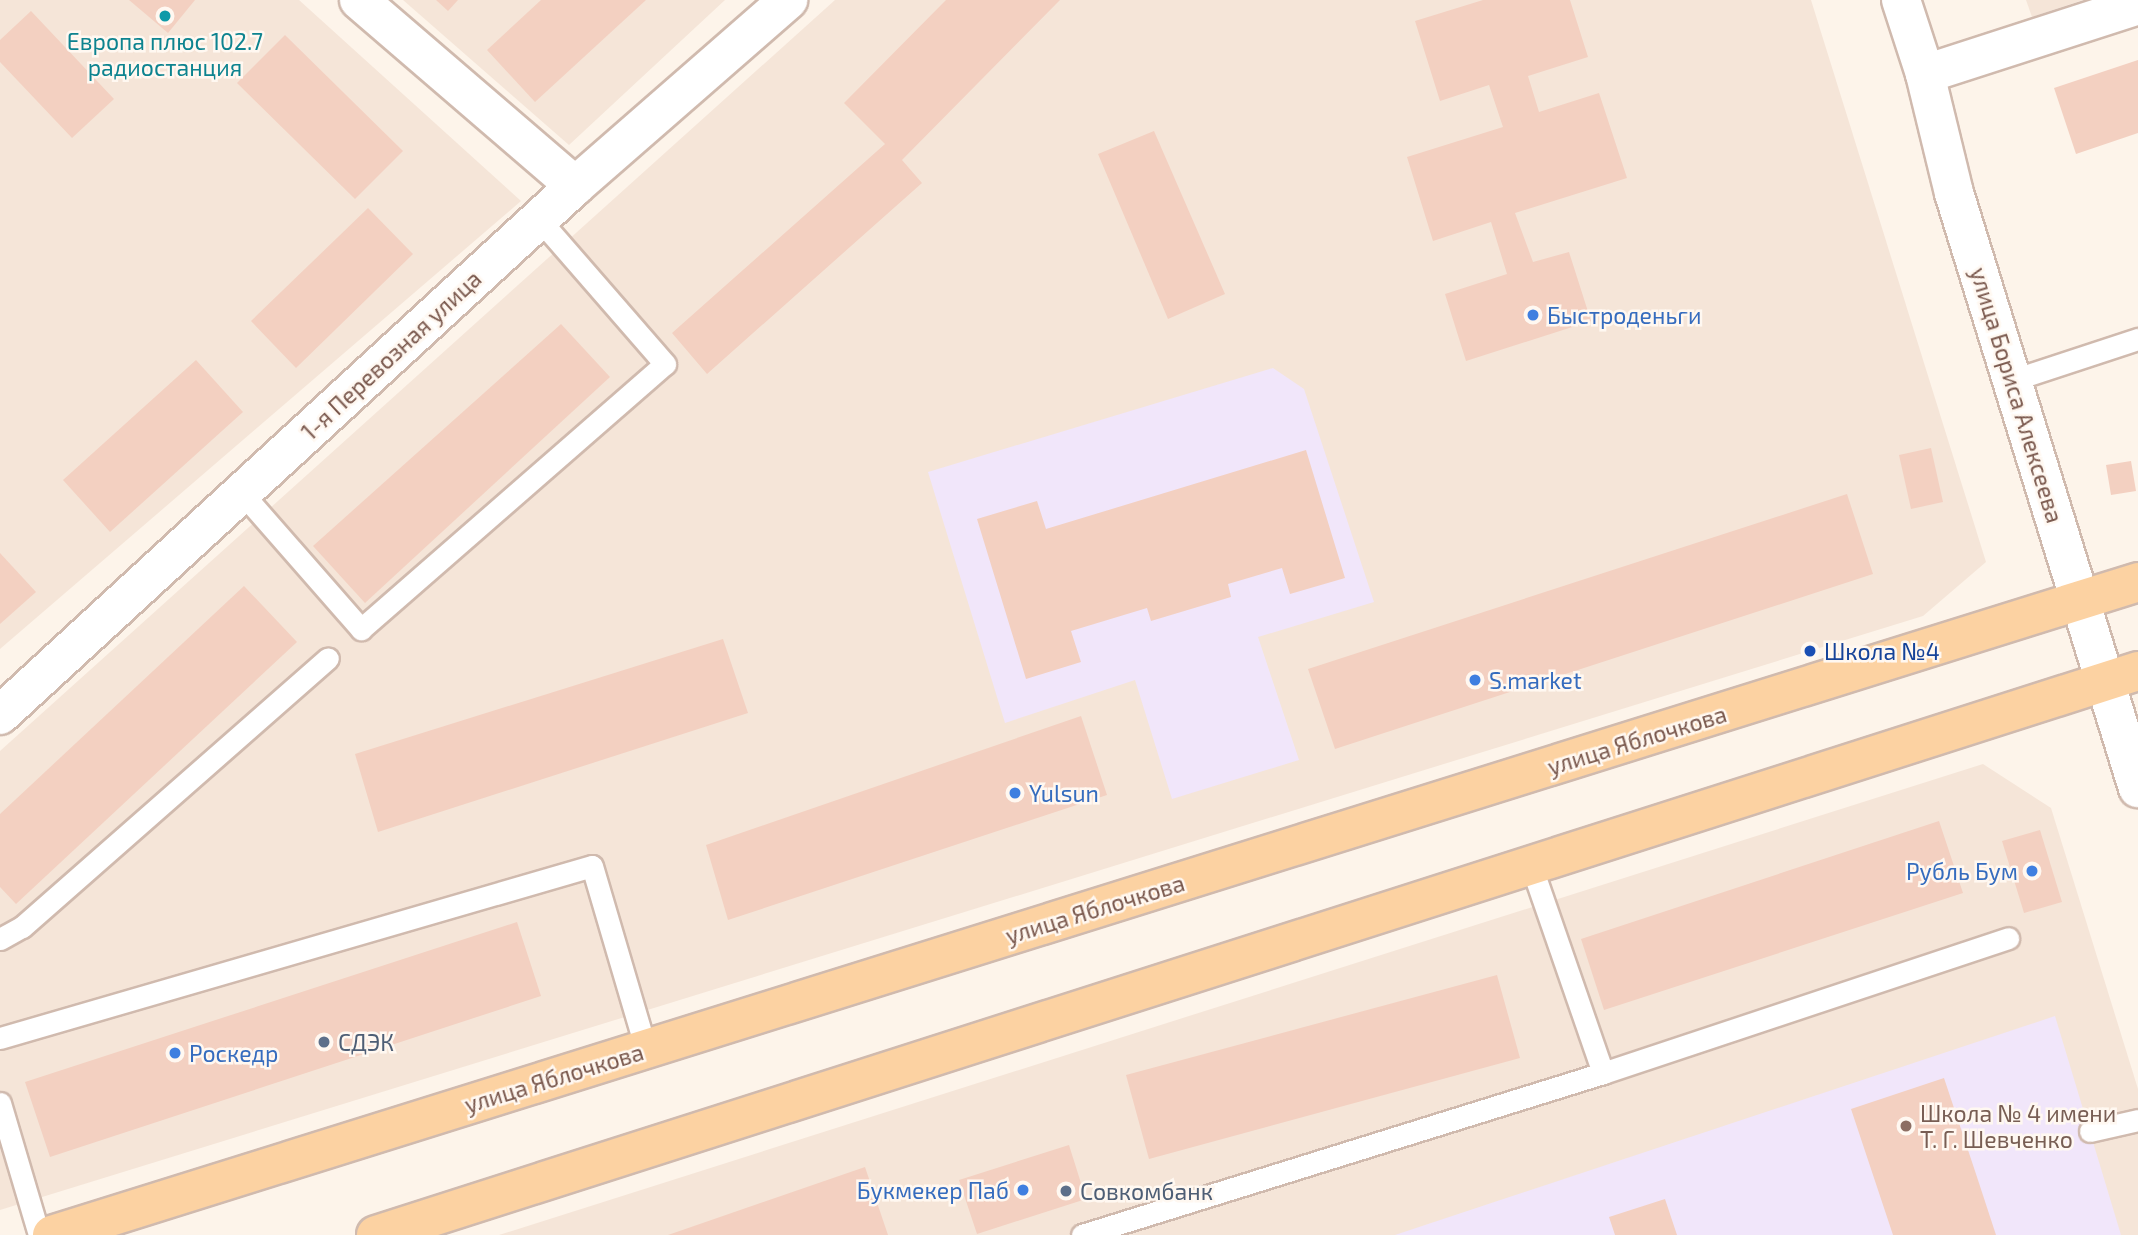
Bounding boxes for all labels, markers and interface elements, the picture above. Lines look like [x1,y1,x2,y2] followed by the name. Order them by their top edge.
[157,8,173,24] marker: Европа плюс 102.7 радиостанция
[67,27,263,81] place label: Европа плюс 102.7 радиостанция
[1965,264,2069,526] street label: улица Бориса Алексеева
[295,265,487,445] street label: 1-я Перевозная улица
[1547,301,1701,329] place label: Быстроденьги
[1525,307,1541,323] marker: Быстроденьги
[1824,637,1940,665] place label: Школа №4
[1802,643,1818,659] marker: Школа №4
[1489,666,1582,694] place label: S.market
[1467,672,1483,688] marker: S.market
[1544,700,1730,780] street label: улица Яблочкова
[1029,779,1099,807] place label: Yulsun
[1007,785,1023,801] marker: Yulsun
[1906,857,2018,885] place label: Рубль Бум
[2024,863,2040,879] marker: Рубль Бум
[1002,869,1188,949] street label: улица Яблочкова
[338,1028,394,1056] place label: СДЭК
[316,1034,332,1050] marker: СДЭК
[461,1038,647,1118] street label: улица Яблочкова
[189,1039,278,1067] place label: Роскедр
[167,1045,183,1061] marker: Роскедр
[1920,1099,2116,1153] place label: Школа № 4 имени Т. Г. Шевченко
[1898,1118,1914,1134] marker: Школа № 4 имени Т. Г. Шевченко
[857,1176,1009,1204] place label: Букмекер Паб
[1080,1177,1213,1205] place label: Совкомбанк
[1015,1182,1031,1198] marker: Букмекер Паб
[1058,1183,1074,1199] marker: Совкомбанк

